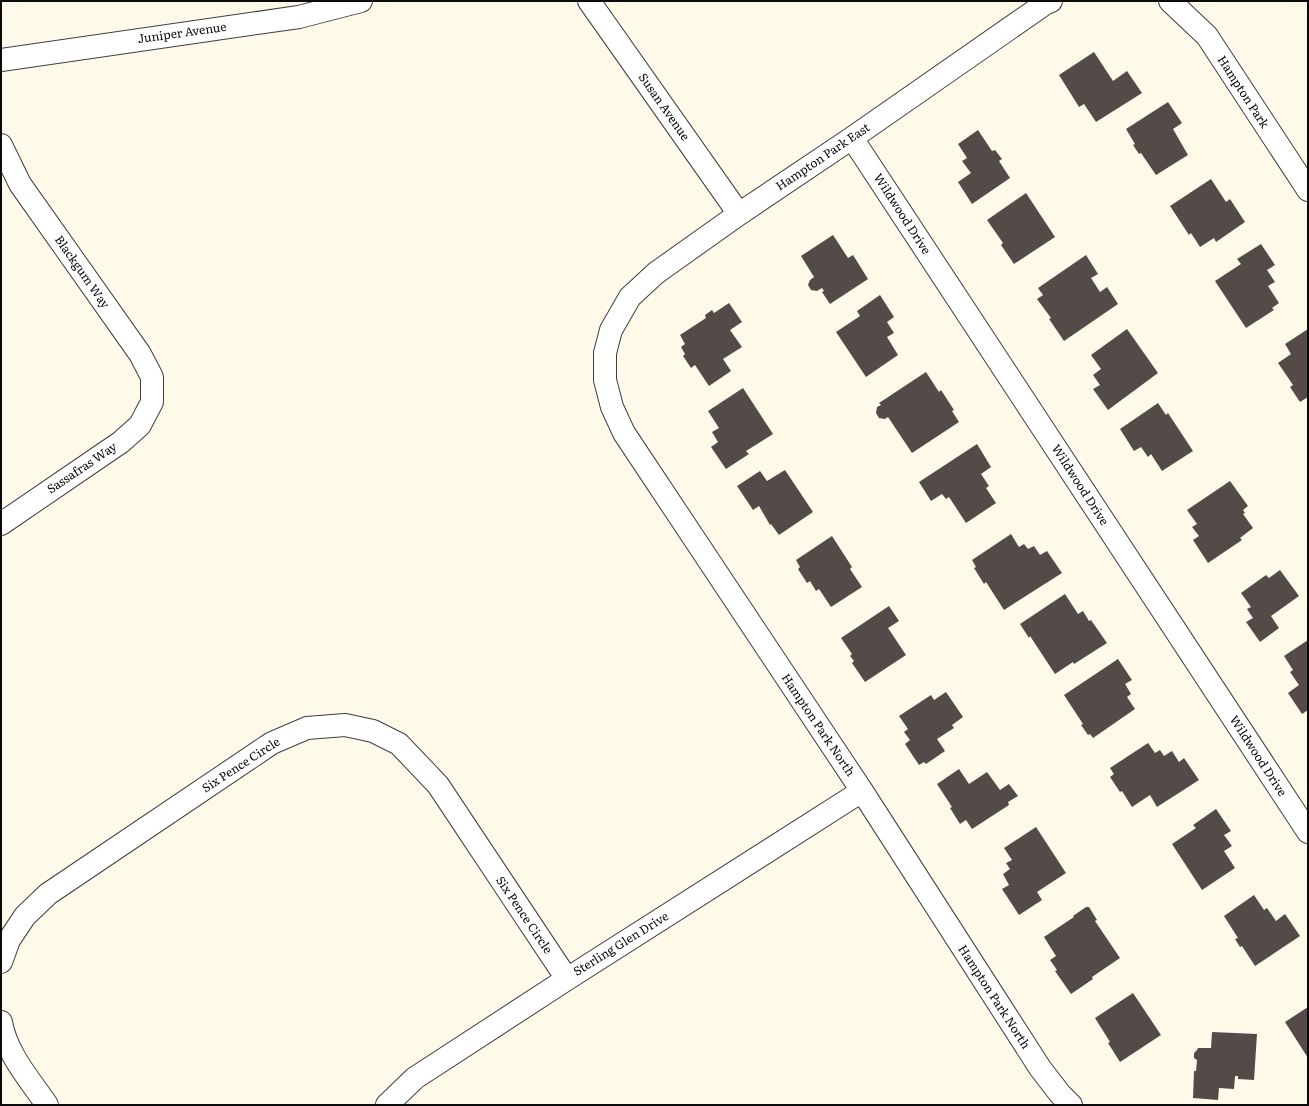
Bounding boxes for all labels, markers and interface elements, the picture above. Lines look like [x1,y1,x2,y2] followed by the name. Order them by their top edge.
[136,17,227,47] street label: Juniper Avenue
[1214,52,1275,132] street label: Hampton Park
[635,69,695,144] street label: Susan Avenue
[772,118,873,194] street label: Hampton Park East
[870,169,936,258] street label: Wildwood Drive
[51,231,115,312] street label: Blackgum Way
[43,437,120,497] street label: Sassafras Way
[1048,440,1114,529] street label: Wildwood Drive
[778,669,860,780] street label: Hampton Park North
[1226,711,1292,800] street label: Wildwood Drive
[198,732,283,796] street label: Six Pence Circle
[492,872,557,957] street label: Six Pence Circle
[569,907,672,980] street label: Sterling Glen Drive
[954,941,1035,1052] street label: Hampton Park North

